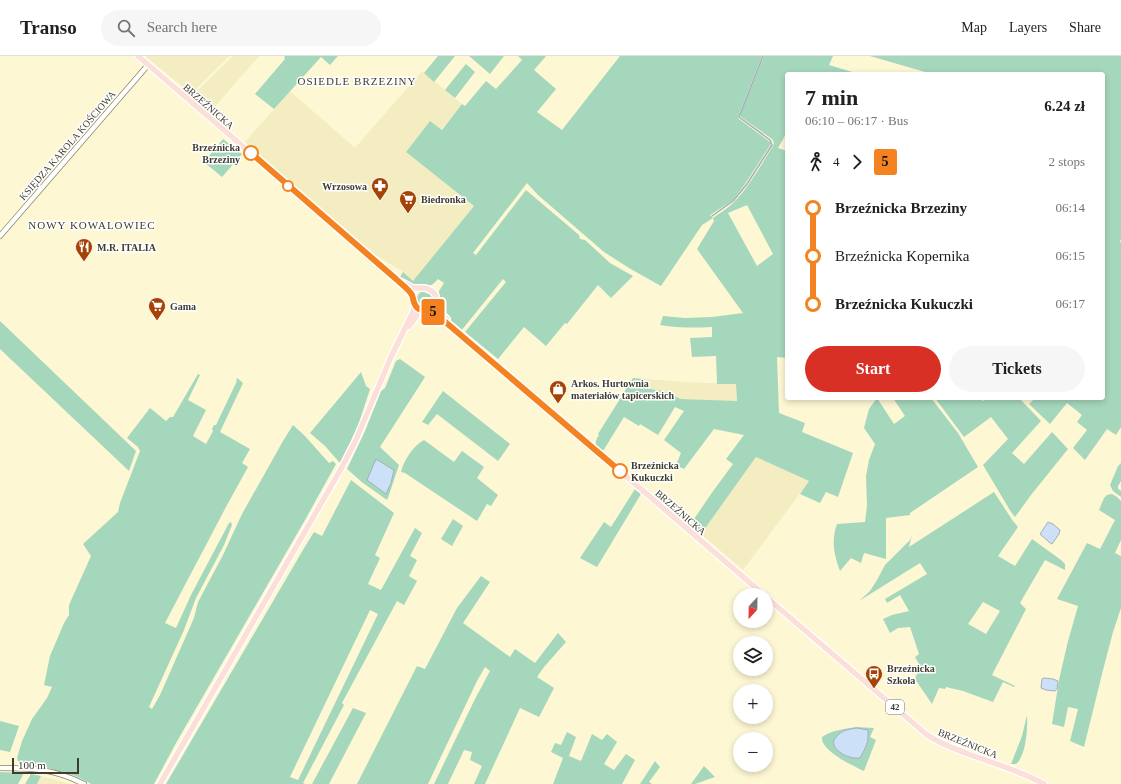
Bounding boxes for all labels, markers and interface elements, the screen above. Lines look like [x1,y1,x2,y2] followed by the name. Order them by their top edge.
[101,10,381,46] search box
[20,17,77,38] text: Transo
[115,17,137,39] icon: search
[147,19,217,35] text: Search here
[961,20,987,35] text: Map
[1009,20,1047,35] text: Layers
[1069,20,1101,35] text: Share
[298,75,416,87] district label: OSIEDLE BRZEZINY
[181,81,237,132] street label: BRZEŹNICKA
[805,85,858,110] text: 7 min
[17,88,118,202] street label: KSIĘDZA KAROLA KOŚCIOWA
[1044,98,1085,114] text: 6.24 zł
[805,113,908,128] text: 06:10 – 06:17 · Bus
[192,142,240,165] place label: Brzeźnicka Brzeziny
[243,145,259,161] marker: Brzeźnicka Brzeziny
[805,151,827,173] icon: walk
[846,151,868,173] icon: forward
[833,154,840,169] text: 4
[882,154,889,169] text: 5
[1049,154,1085,169] text: 2 stops
[370,176,390,201] pharmacy icon: Wrzosowa
[282,180,294,192] unlabelled marker
[322,181,367,192] place label: Wrzosowa
[398,189,418,214] supermarket icon: Biedronka
[421,194,466,205] place label: Biedronka
[835,200,967,216] text: Brzeźnicka Brzeziny
[1055,200,1085,215] text: 06:14
[28,219,156,231] district label: NOWY KOWALOWIEC
[74,237,94,262] restaurant icon: M.R. ITALIA
[97,242,157,253] place label: M.R. ITALIA
[835,248,970,264] text: Brzeźnicka Kopernika
[1055,248,1085,263] text: 06:15
[147,296,167,321] supermarket icon: Gama
[835,296,973,312] text: Brzeźnicka Kukuczki
[1055,296,1085,311] text: 06:17
[420,299,446,325] line badge: 5
[170,301,196,312] place label: Gama
[430,304,437,319] text: 5
[805,346,941,392] button: Start
[949,346,1085,392] button: Tickets
[571,378,674,401] place label: Arkos. Hurtownia materiałów tapicerskich
[548,379,568,404] shop icon: Arkos. Hurtownia materiałów tapicerskich
[631,460,679,483] place label: Brzeźnicka Kukuczki
[612,463,628,479] marker: Brzeźnicka Kukuczki
[653,487,709,538] street label: BRZEŹNICKA
[733,588,773,628] north arrow
[733,588,773,772] map controls
[733,636,773,676] button: layers
[887,663,935,686] place label: Brzeźnicka Szkoła
[864,664,884,689] bus stop icon: Brzeźnicka Szkoła
[733,684,773,724] button: +
[886,700,904,714] road number: 42
[936,726,1000,761] street label: BRZEŹNICKA
[733,732,773,772] button: −
[12,756,79,775] scale bar
[18,759,46,771] text: 100 m

